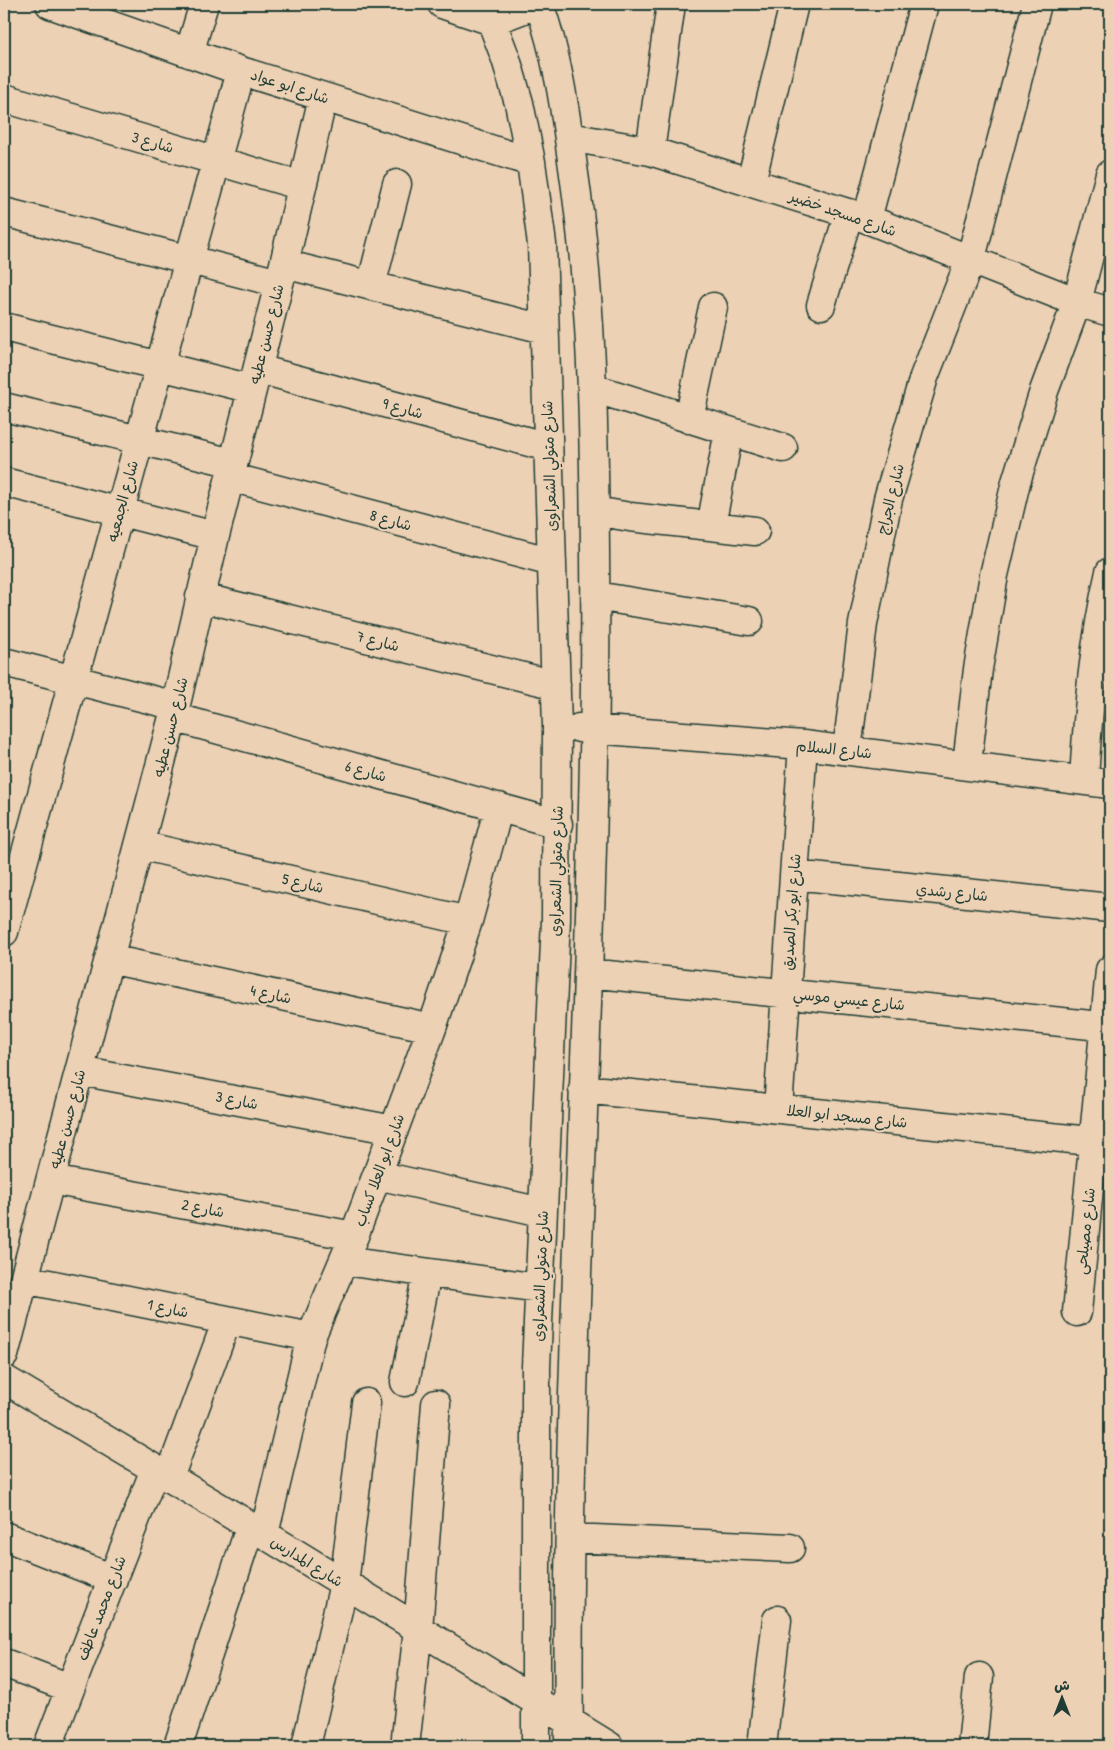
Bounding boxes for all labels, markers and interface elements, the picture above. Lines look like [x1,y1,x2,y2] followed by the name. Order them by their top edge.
[248,63,332,109] street label: شارع ابو عواد
[130,126,176,158] street label: شارع 3
[785,184,899,241] street label: شارع مسجد خضير
[243,282,289,386] street label: شارع حسن عطيه
[380,392,426,424] street label: شارع 9
[536,400,565,532] street label: شارع متولي الشعراوى
[101,458,143,544] street label: شارع الجمعيه
[871,461,909,537] street label: شارع الجراج
[368,504,414,536] street label: شارع 8
[354,626,402,656] street label: شارع 7
[147,675,193,779] street label: شارع حسن عطيه
[795,735,873,764] street label: شارع السلام
[343,755,389,787] street label: شارع 6
[544,805,571,937] street label: شارع متولي الشعراوى
[776,853,806,971] street label: شارع ابو بكر الصديق
[280,868,326,898] street label: شارع 5
[915,878,989,907] street label: شارع رشدي
[248,979,294,1009] street label: شارع 4
[792,983,906,1018] street label: شارع عيسي موسي
[44,1067,90,1171] street label: شارع حسن عطيه
[214,1086,260,1114] street label: شارع 3
[786,1099,908,1133] street label: شارع مسجد ابو العلا
[349,1111,409,1229] street label: شارع ابو العلا كساب
[1070,1186,1100,1276] street label: شارع مصيلحى
[180,1194,226,1222] street label: شارع 2
[527,1210,556,1342] street label: شارع متولي الشعراوى
[146,1293,190,1323] street label: شارع 1
[267,1530,347,1592] street label: شارع المدارس
[71,1552,131,1664] street label: شارع محمد عاطف
[1036,1672,1086,1722] north arrow
[1054,1675,1070,1694] text: ش

